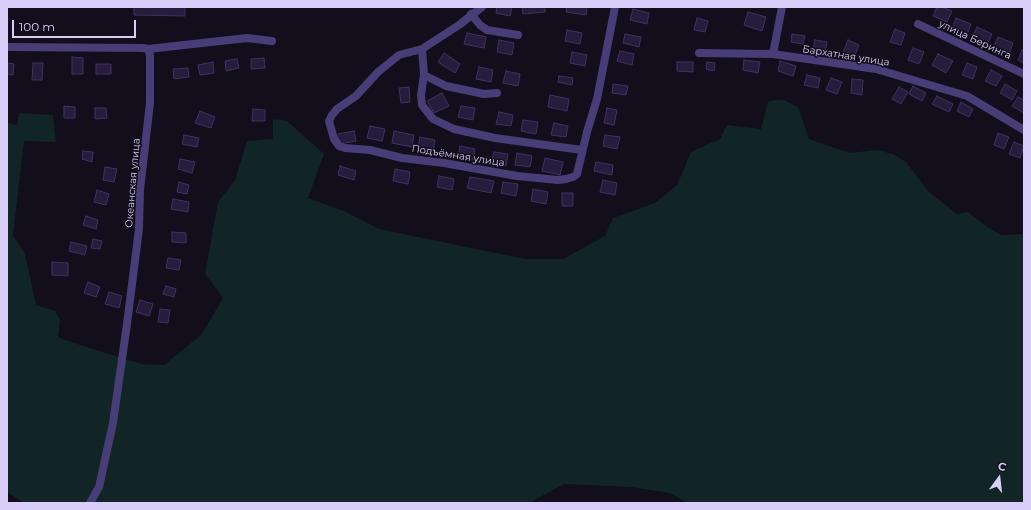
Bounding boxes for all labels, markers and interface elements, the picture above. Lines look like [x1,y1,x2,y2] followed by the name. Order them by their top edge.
[14,12,138,38] scale bar
[937,18,1013,62] street label: улица Беринга
[19,19,55,34] text: 100 m
[802,43,890,69] street label: Бархатная улица
[123,138,143,228] street label: Океанская улица
[411,143,505,169] street label: Подъёмная улица
[979,458,1019,498] north arrow
[996,459,1008,474] text: С

